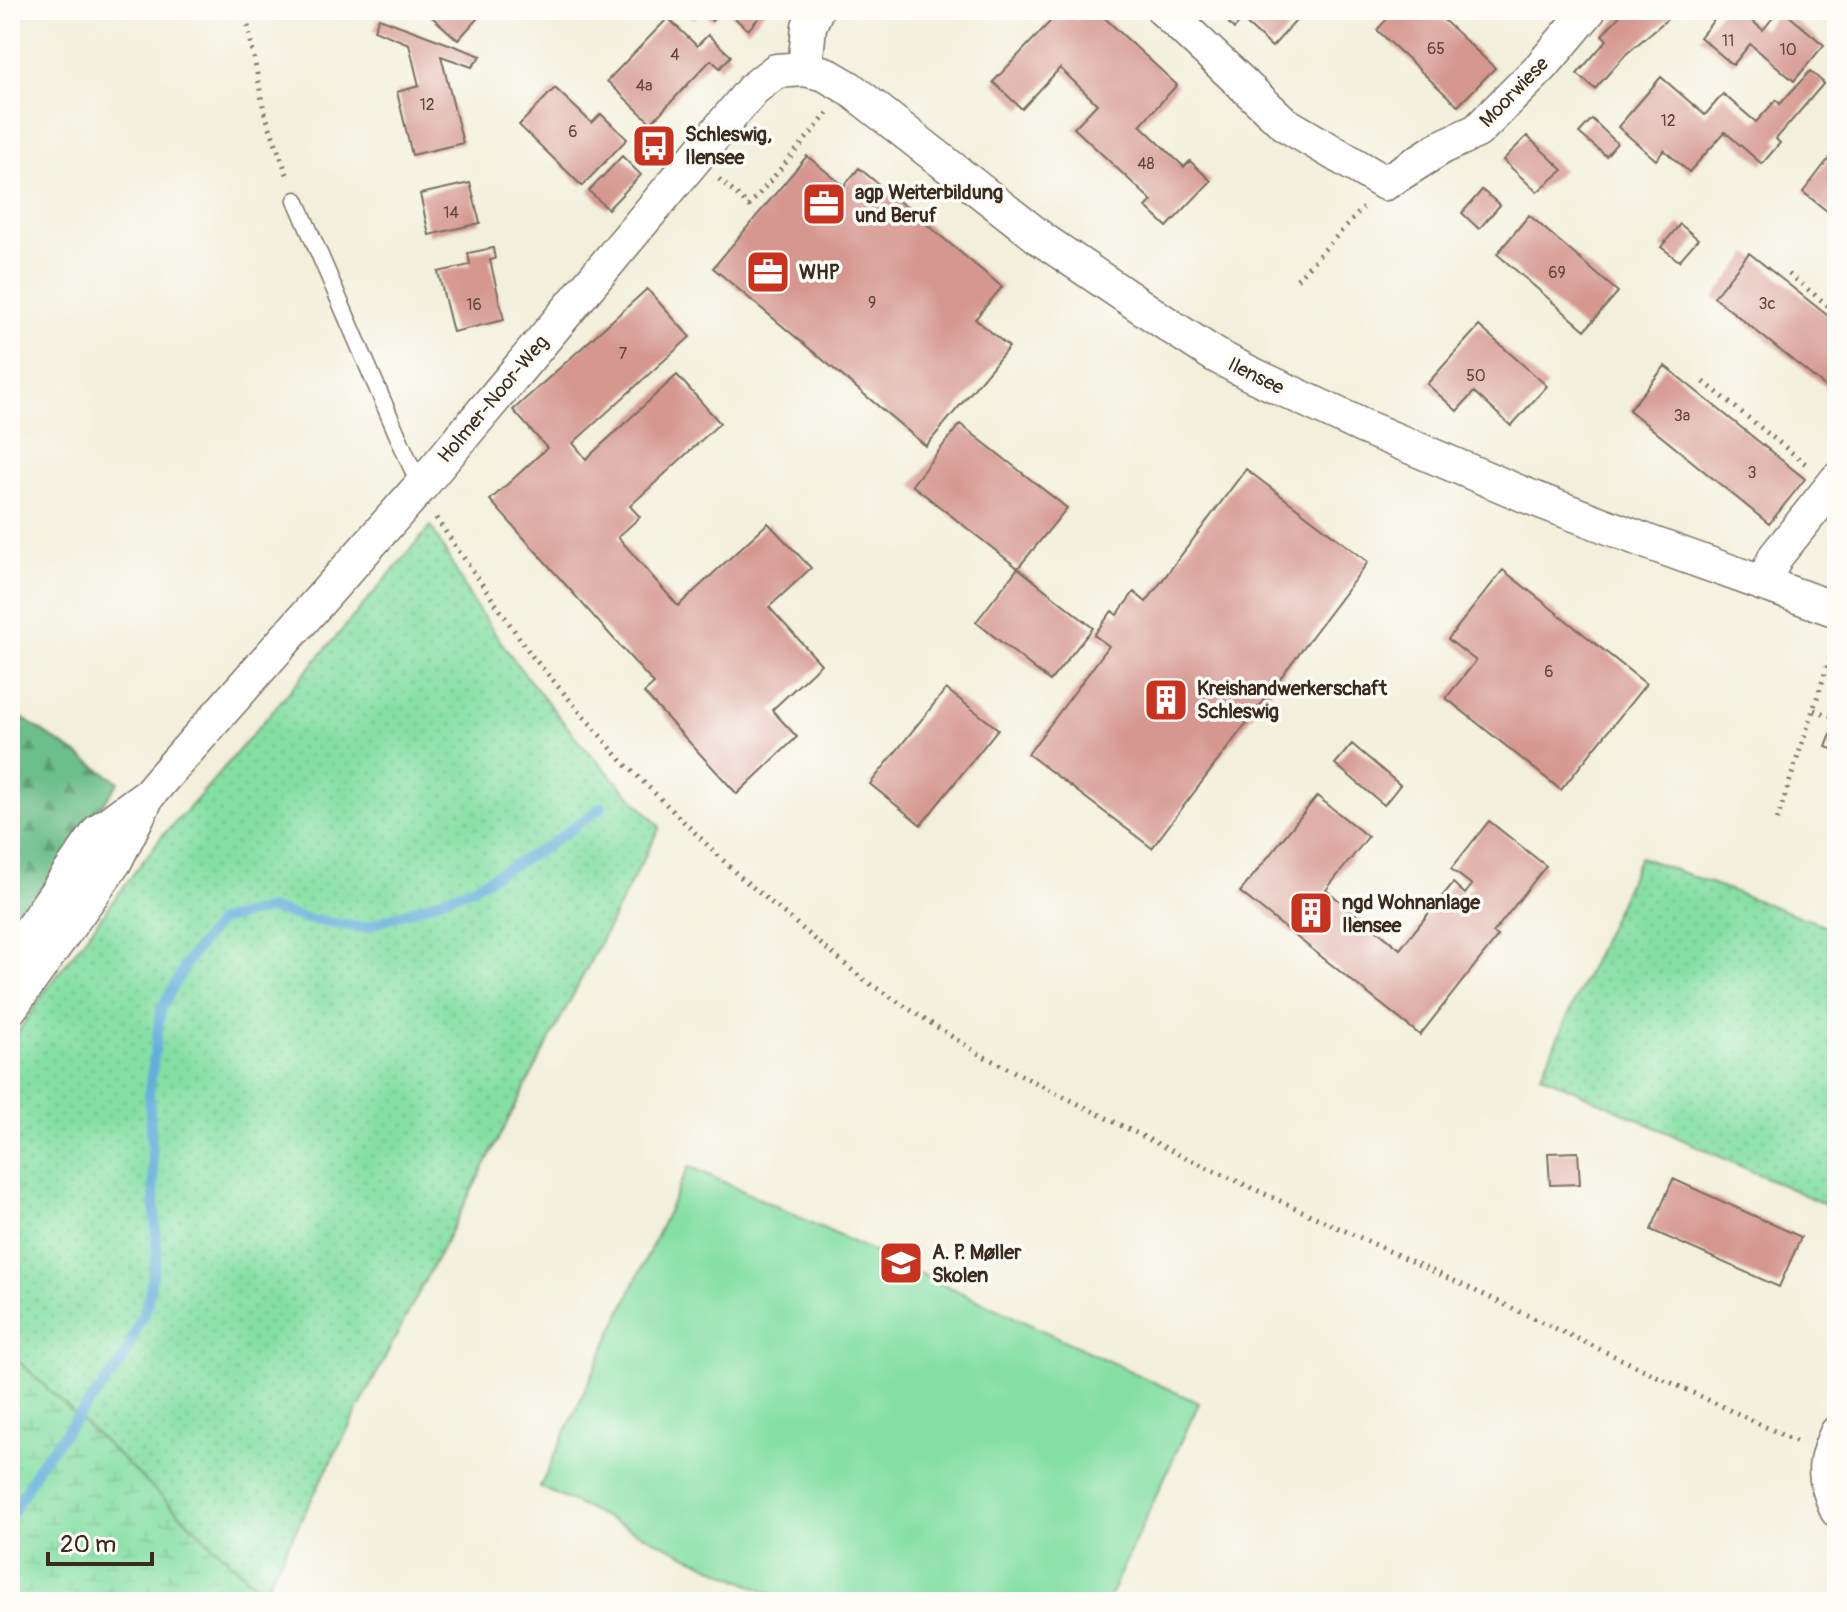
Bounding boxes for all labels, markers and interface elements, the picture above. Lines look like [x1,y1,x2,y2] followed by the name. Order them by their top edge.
[1722,31,1734,51] house number: 11
[1427,39,1445,59] house number: 65
[1779,40,1797,60] house number: 10
[670,45,680,65] house number: 4
[1474,51,1554,133] street label: Moorwiese
[636,76,652,96] house number: 4a
[419,95,435,115] house number: 12
[1660,111,1676,131] house number: 12
[568,122,578,142] house number: 6
[630,122,678,170] bus stop icon: Schleswig, Ilensee
[685,122,772,170] place label: Schleswig, Ilensee
[1137,154,1155,174] house number: 48
[800,180,848,228] office icon: agp Weiterbildung und Beruf
[855,180,1003,228] place label: agp Weiterbildung und Beruf
[443,203,459,223] house number: 14
[744,248,792,296] office icon: WHP
[799,260,840,285] place label: WHP
[1548,263,1566,283] house number: 69
[868,293,876,313] house number: 9
[1758,294,1776,314] house number: 3c
[466,295,482,315] house number: 16
[432,330,554,468] street label: Holmer-Noor-Weg
[619,344,628,364] house number: 7
[1224,352,1288,400] street label: Ilensee
[1466,366,1486,386] house number: 50
[1674,406,1690,426] house number: 3a
[1748,463,1757,483] house number: 3
[1544,662,1554,682] house number: 6
[1142,676,1190,724] building icon: Kreishandwerkerschaft Schleswig
[1197,676,1388,724] place label: Kreishandwerkerschaft Schleswig
[1287,889,1335,937] building icon: ngd Wohnanlage Ilensee
[1342,890,1481,938] place label: ngd Wohnanlage Ilensee
[877,1239,925,1287] school or university icon: A. P. Møller Skolen
[932,1240,1022,1288] place label: A. P. Møller Skolen
[48,1516,152,1566] scale bar
[60,1530,116,1559] text: 20 m

